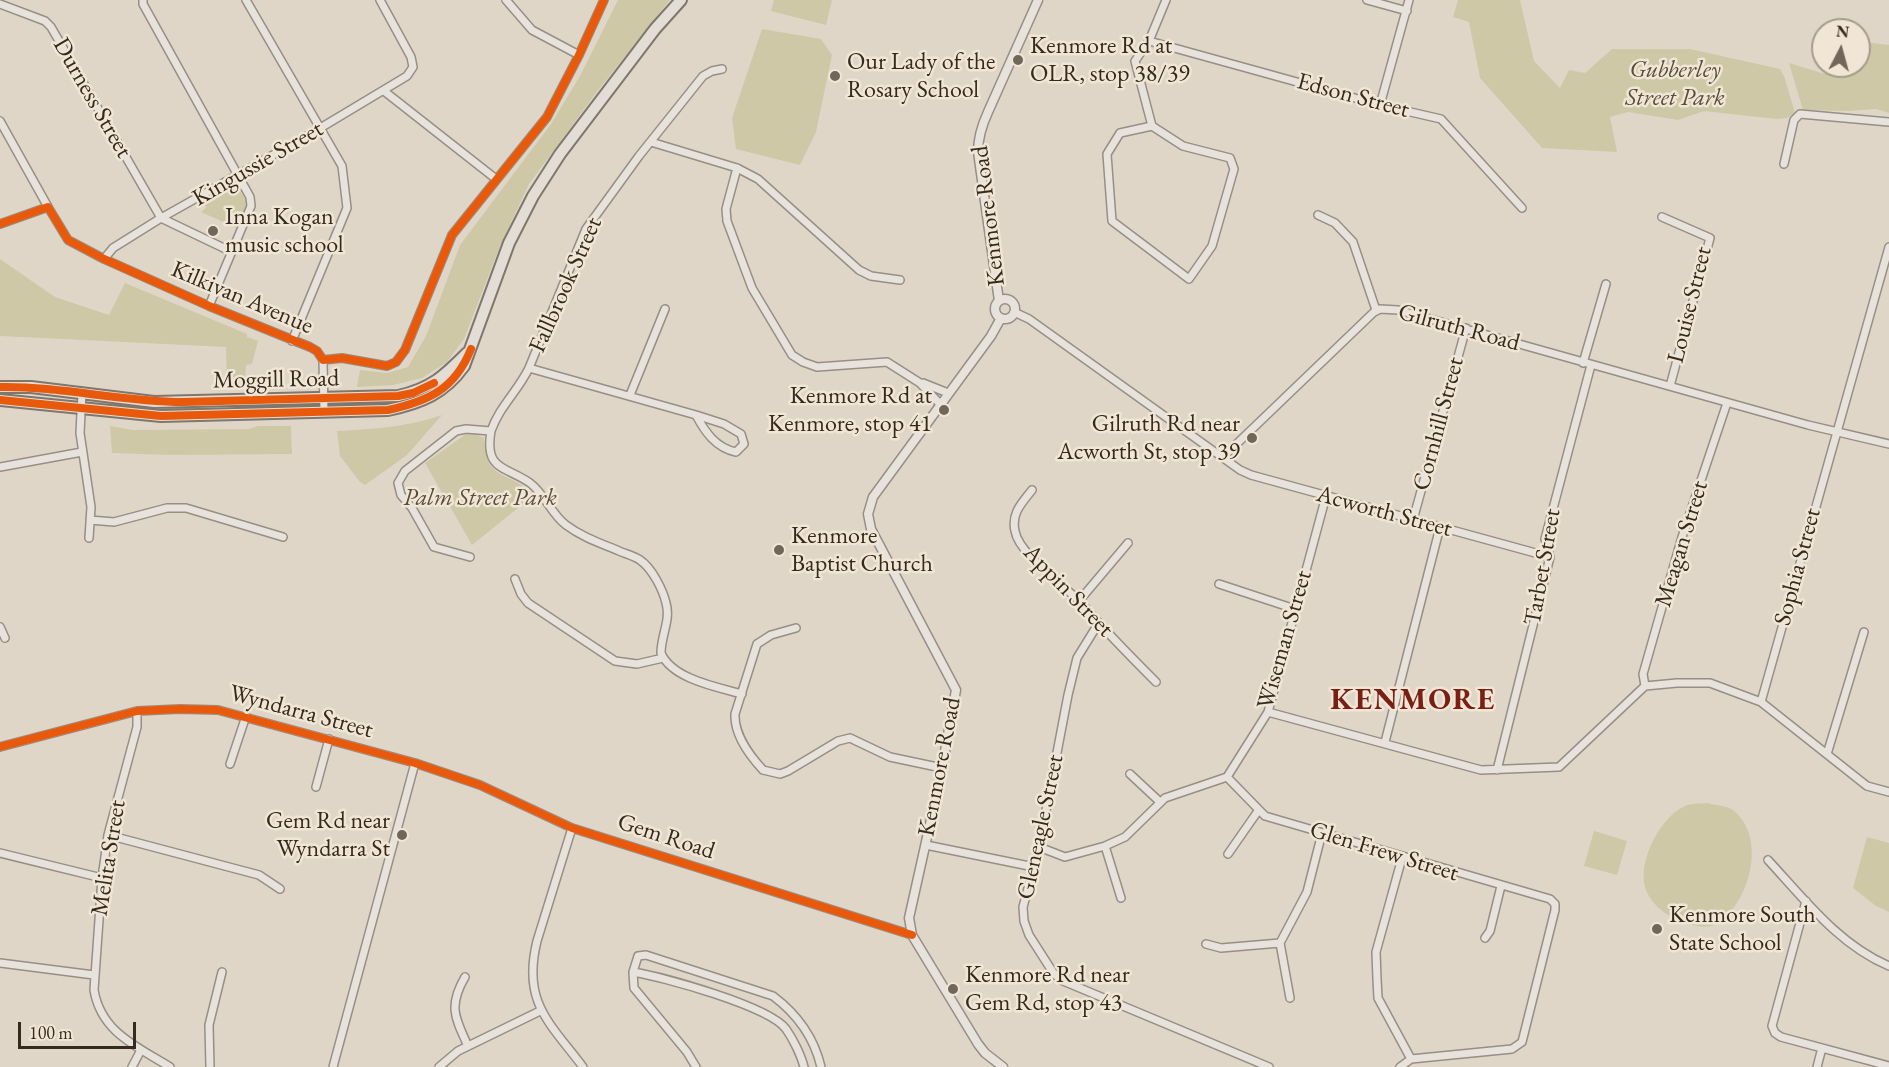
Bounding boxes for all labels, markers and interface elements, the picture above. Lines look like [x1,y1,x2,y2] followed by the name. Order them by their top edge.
[1811,18,1871,78] north arrow
[1835,20,1850,43] text: N
[1030,32,1190,88] place label: Kenmore Rd at OLR, stop 38/39
[46,33,138,163] street label: Durness Street
[847,48,995,104] place label: Our Lady of the Rosary School
[1011,53,1025,67] marker: Kenmore Rd at OLR, stop 38/39
[1625,56,1725,112] park label: Gubberley Street Park
[1294,67,1412,125] street label: Edson Street
[828,69,842,83] marker: Our Lady of the Rosary School
[187,115,329,213] street label: Kingussie Street
[966,144,1012,288] street label: Kenmore Road
[225,203,344,259] place label: Inna Kogan music school
[523,213,609,357] street label: Fallbrook Street
[206,224,220,238] marker: Inna Kogan music school
[1662,244,1718,366] street label: Louise Street
[167,255,317,341] street label: Kilkivan Avenue
[1395,298,1523,358] street label: Gilruth Road
[1407,354,1471,494] street label: Cornhill Street
[213,364,339,396] street label: Moggill Road
[768,382,932,438] place label: Kenmore Rd at Kenmore, stop 41
[937,403,951,417] marker: Kenmore Rd at Kenmore, stop 41
[1057,410,1240,466] place label: Gilruth Rd near Acworth St, stop 39
[1245,431,1259,445] marker: Gilruth Rd near Acworth St, stop 39
[1649,477,1715,611] street label: Meagan Street
[1313,480,1455,544] street label: Acworth Street
[403,484,557,512] park label: Palm Street Park
[1768,505,1828,629] street label: Sophia Street
[1519,506,1567,628] street label: Tarbet Street
[791,522,933,578] place label: Kenmore Baptist Church
[1017,539,1119,643] street label: Appin Street
[772,543,786,557] marker: Kenmore Baptist Church
[1251,567,1319,713] street label: Wiseman Street
[226,679,376,745] street label: Wyndarra Street
[1330,683,1496,719] district label: KENMORE
[912,695,968,839] street label: Kenmore Road
[1012,752,1070,902] street label: Gleneagle Street
[86,798,132,918] street label: Melita Street
[266,807,390,863] place label: Gem Rd near Wyndarra St
[614,808,718,866] street label: Gem Road
[1306,816,1462,888] street label: Glen Frew Street
[395,828,409,842] marker: Gem Rd near Wyndarra St
[1669,901,1816,957] place label: Kenmore South State School
[1650,922,1664,936] marker: Kenmore South State School
[965,961,1130,1017] place label: Kenmore Rd near Gem Rd, stop 43
[946,982,960,996] marker: Kenmore Rd near Gem Rd, stop 43
[21,1010,140,1048] scale bar
[29,1021,73,1044] text: 100 m

